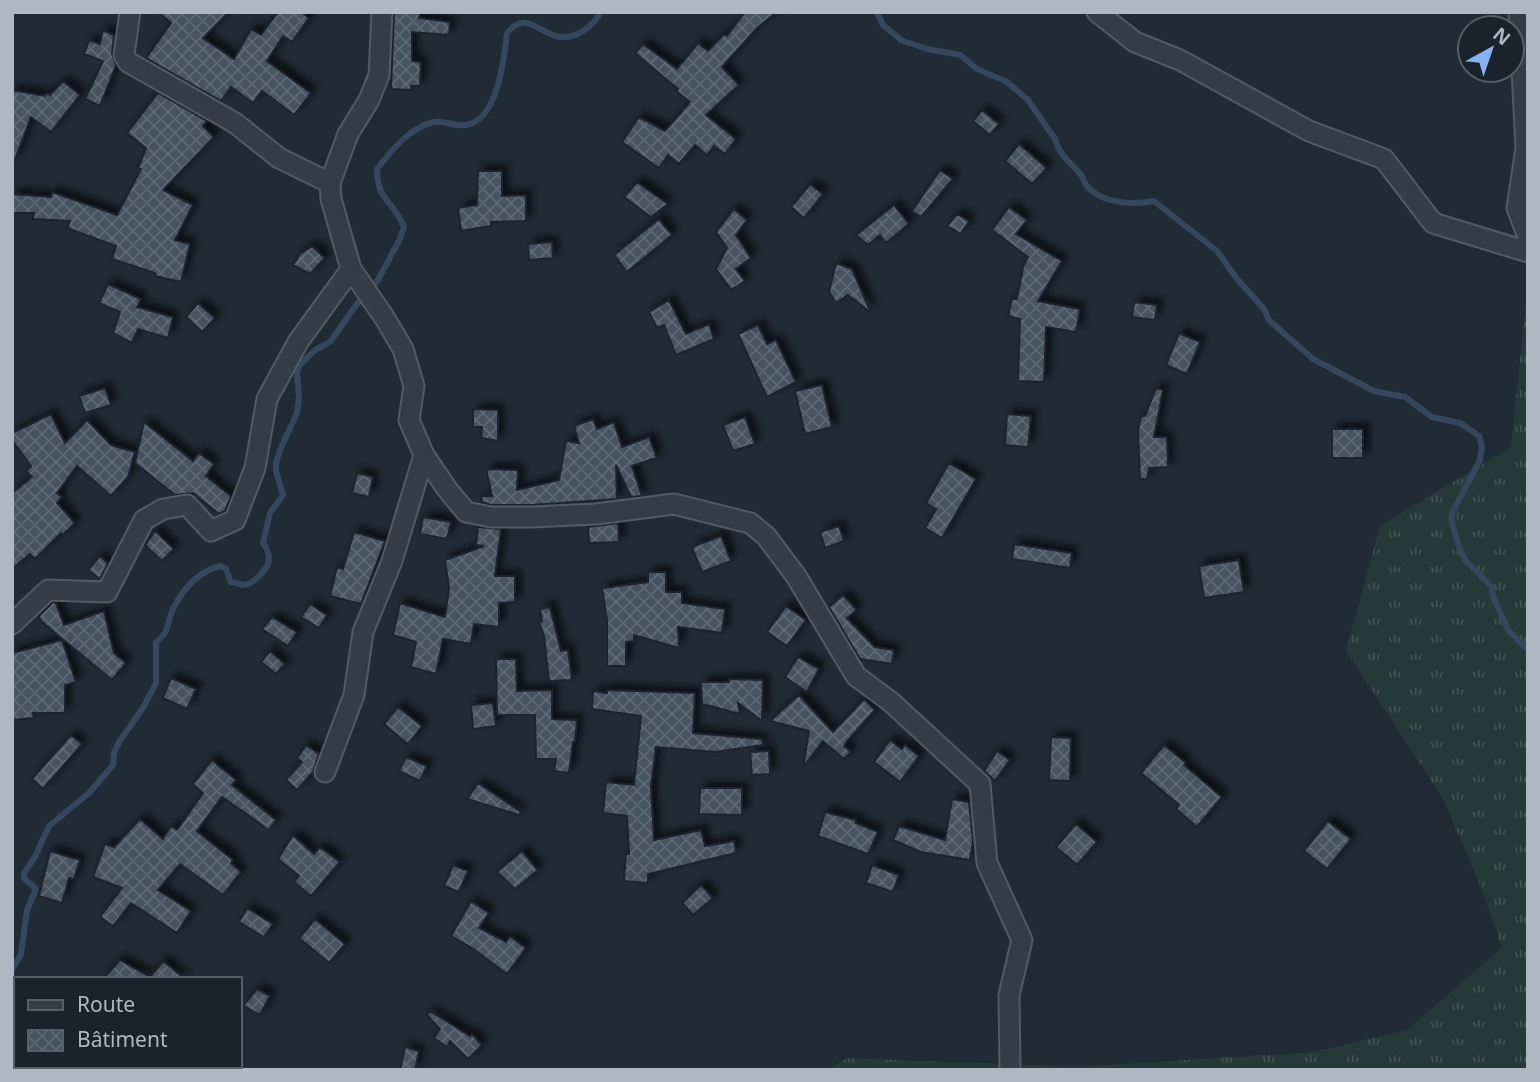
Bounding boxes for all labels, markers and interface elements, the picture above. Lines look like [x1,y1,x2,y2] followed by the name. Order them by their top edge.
[1456,14,1526,84] north arrow
[1488,21,1516,51] text: N
[14,977,242,1068] legend
[77,990,135,1018] text: Route
[77,1025,168,1053] text: Bâtiment

